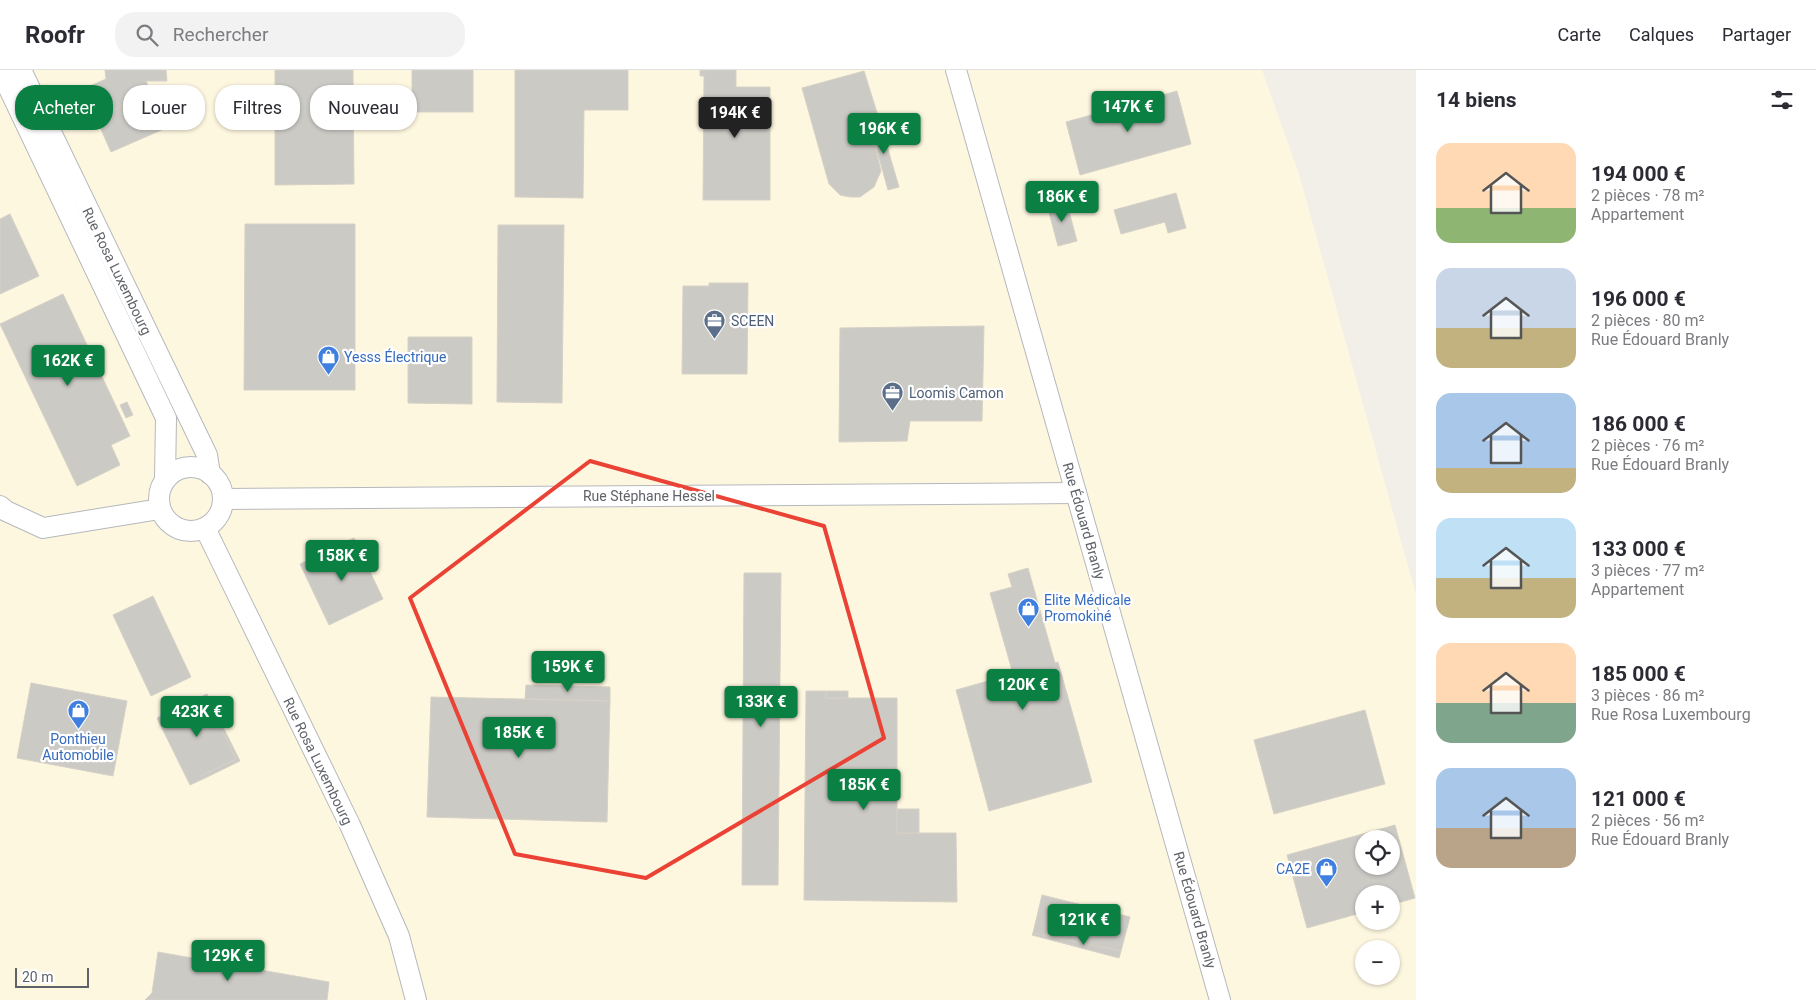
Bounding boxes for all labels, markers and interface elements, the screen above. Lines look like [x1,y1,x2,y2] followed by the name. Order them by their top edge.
[115,12,465,57] search box
[25,21,85,49] text: Roofr
[133,21,161,49] icon: search
[173,23,268,46] text: Rechercher
[1558,24,1601,45] text: Carte
[1629,24,1694,45] text: Calques
[1722,24,1791,45] text: Partager
[15,85,113,130] chip: Acheter
[123,85,205,130] chip: Louer
[215,85,300,130] chip: Filtres
[310,85,417,130] chip: Nouveau
[1768,86,1796,114] icon: filters
[1436,88,1517,112] text: 14 biens
[1087,90,1169,133] pin: 147K €
[694,97,776,139] pin: 194K €
[1103,97,1153,116] text: 147K €
[710,103,760,122] text: 194K €
[843,112,925,155] pin: 196K €
[859,119,909,138] text: 196K €
[1591,162,1686,186] text: 194 000 €
[1476,163,1536,223] icon: home
[1021,180,1103,223] pin: 186K €
[1591,186,1704,205] text: 2 pièces · 78 m²
[1037,187,1087,206] text: 186K €
[79,205,155,337] street label: Rue Rosa Luxembourg
[1591,205,1684,224] text: Appartement
[1591,287,1686,311] text: 196 000 €
[1476,288,1536,348] icon: home
[703,309,727,340] office icon: SCEEN
[1591,311,1704,330] text: 2 pièces · 80 m²
[731,313,774,329] place label: SCEEN
[1591,330,1729,349] text: Rue Édouard Branly
[27,344,109,387] pin: 162K €
[316,345,340,376] shop icon: Yesss Électrique
[344,348,446,365] place label: Yesss Électrique
[43,351,93,370] text: 162K €
[881,381,905,412] office icon: Loomis Camon
[909,385,1004,401] place label: Loomis Camon
[1591,412,1686,436] text: 186 000 €
[1476,413,1536,473] icon: home
[1591,436,1704,455] text: 2 pièces · 76 m²
[1591,455,1729,474] text: Rue Édouard Branly
[1060,460,1109,582] street label: Rue Édouard Branly
[583,488,715,504] street label: Rue Stéphane Hessel
[1591,537,1686,561] text: 133 000 €
[1476,538,1536,598] icon: home
[301,540,383,582] pin: 158K €
[317,546,367,565] text: 158K €
[1591,561,1704,580] text: 3 pièces · 77 m²
[1591,580,1684,599] text: Appartement
[1044,592,1131,624] place label: Elite Médicale Promokiné
[1016,596,1040,627] shop icon: Elite Médicale Promokiné
[527,650,609,693] pin: 159K €
[543,657,593,676] text: 159K €
[1591,662,1686,686] text: 185 000 €
[1476,663,1536,723] icon: home
[982,668,1064,711] pin: 120K €
[998,675,1048,694] text: 120K €
[720,686,802,728] pin: 133K €
[1591,686,1704,705] text: 3 pièces · 86 m²
[736,692,786,711] text: 133K €
[280,695,356,827] street label: Rue Rosa Luxembourg
[156,696,238,738] pin: 423K €
[66,699,90,730] shop icon: Ponthieu Automobile
[172,702,222,721] text: 423K €
[1591,705,1751,724] text: Rue Rosa Luxembourg
[478,716,560,759] pin: 185K €
[494,723,544,742] text: 185K €
[42,731,114,763] place label: Ponthieu Automobile
[823,768,905,811] pin: 185K €
[839,775,889,794] text: 185K €
[1591,787,1686,811] text: 121 000 €
[1476,788,1536,848] icon: home
[1591,811,1704,830] text: 2 pièces · 56 m²
[1355,830,1400,985] map controls
[1355,830,1400,875] button: locate
[1591,830,1729,849] text: Rue Édouard Branly
[1171,849,1220,971] street label: Rue Édouard Branly
[1314,857,1338,888] shop icon: CA2E
[1276,861,1310,877] place label: CA2E
[1355,885,1400,930] button: +
[1043,904,1125,946] pin: 121K €
[1059,910,1109,929] text: 121K €
[187,940,269,982] pin: 129K €
[1355,940,1400,985] button: −
[203,946,253,965] text: 129K €
[15,965,89,988] scale bar
[22,969,54,985] text: 20 m

